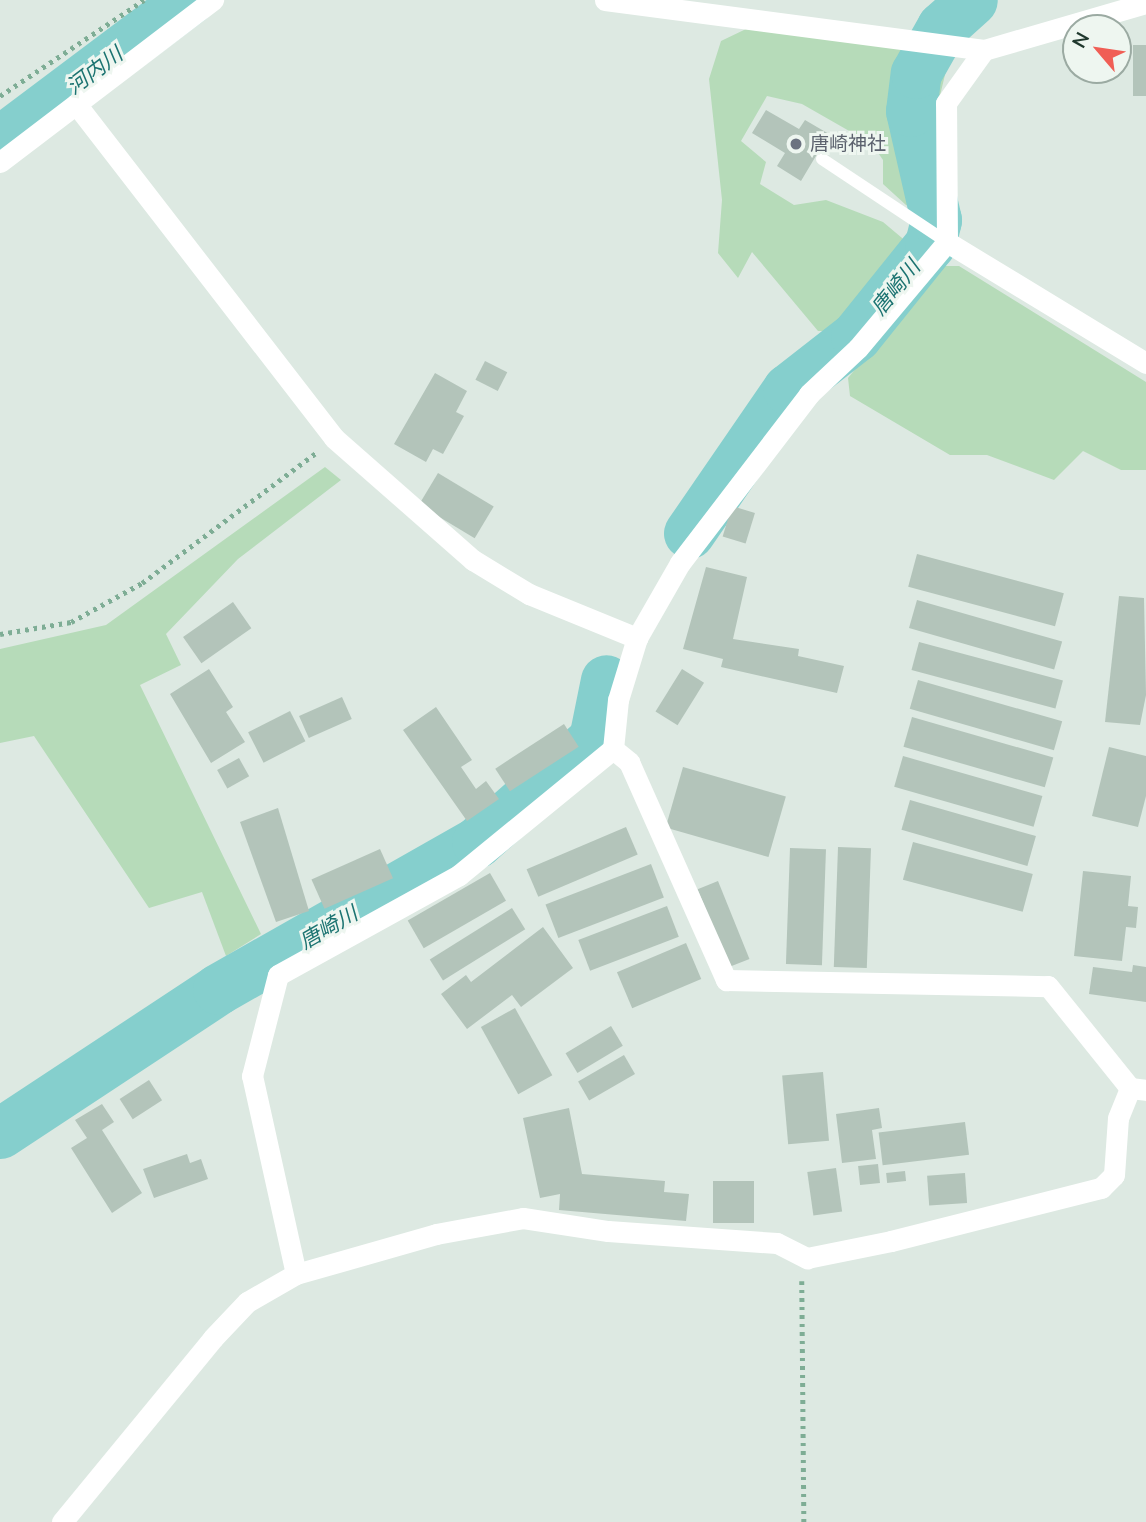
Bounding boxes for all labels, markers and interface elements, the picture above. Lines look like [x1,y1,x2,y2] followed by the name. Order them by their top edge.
[1062,14,1132,84] north arrow
[1066,28,1094,52] text: N
[61,41,127,99] water label: 河内川
[810,133,886,155] place label: 唐崎神社
[788,136,804,152] marker: 唐崎神社
[865,255,925,319] water label: 唐崎川
[294,900,362,954] water label: 唐崎川

